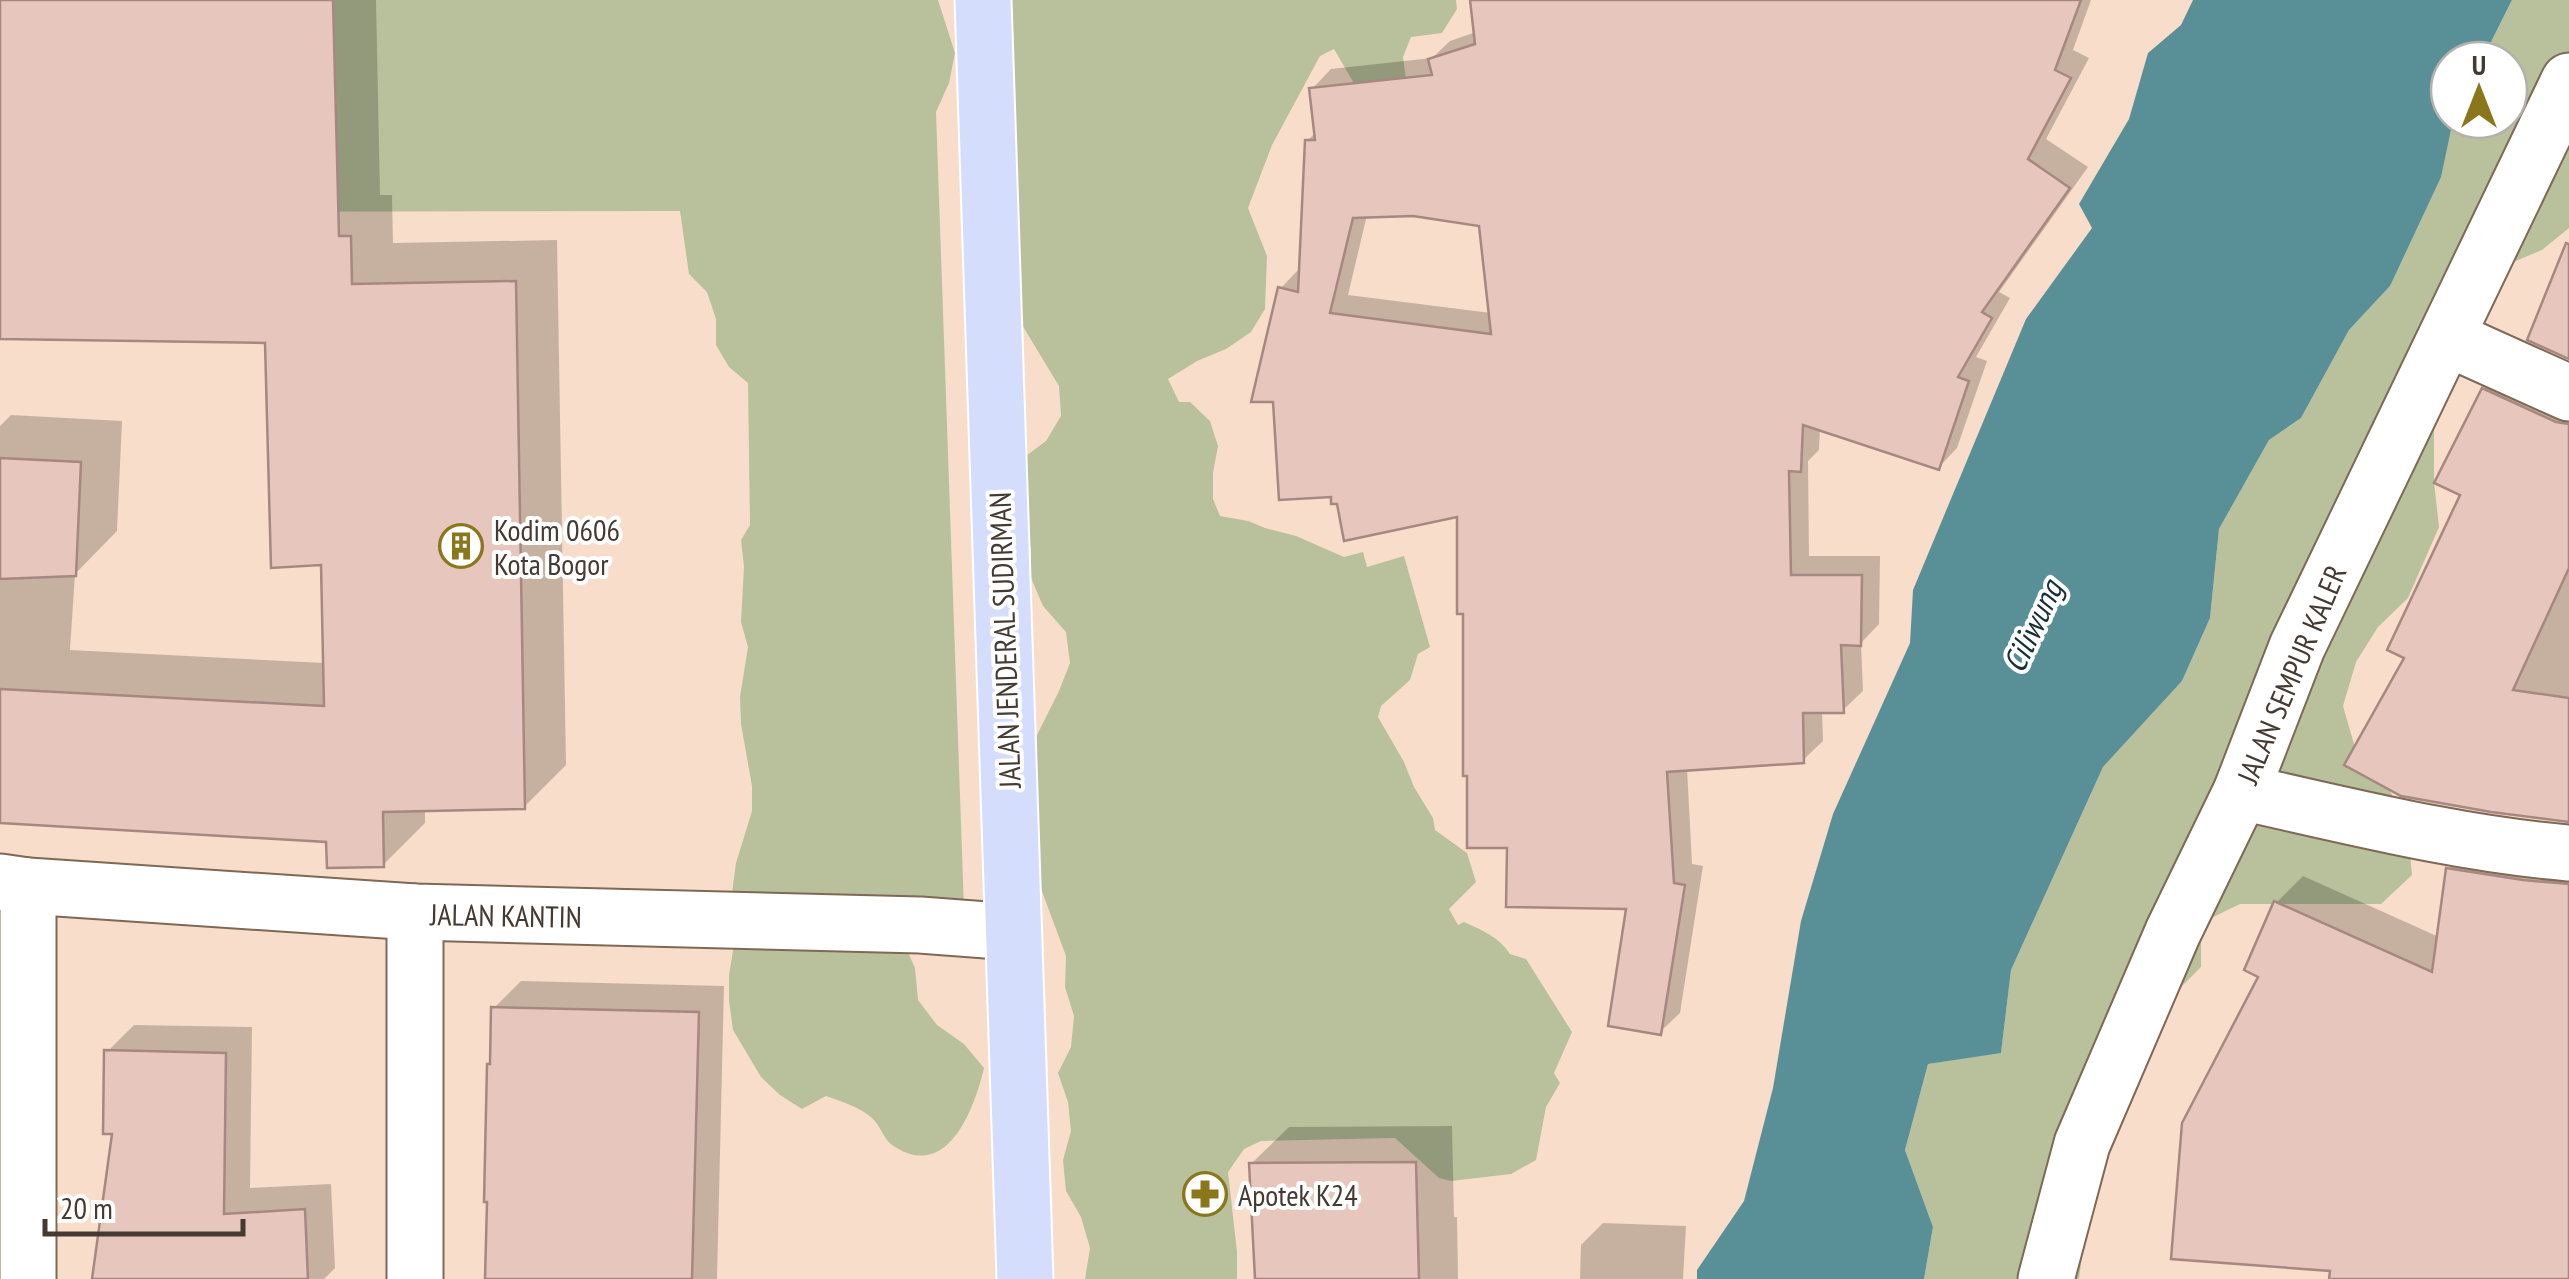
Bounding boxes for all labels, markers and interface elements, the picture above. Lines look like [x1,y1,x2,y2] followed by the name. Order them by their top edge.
[2429,40,2529,140] north arrow
[2472,46,2486,83] text: U
[979,491,1029,790] street label: JALAN JENDERAL SUDIRMAN
[494,510,620,583] place label: Kodim 0606 Kota Bogor
[438,523,484,569] building icon: Kodim 0606 Kota Bogor
[2227,559,2355,790] street label: JALAN SEMPUR KALER
[1993,571,2072,679] water label: Ciliwung
[429,894,582,936] street label: JALAN KANTIN
[1182,1171,1228,1217] pharmacy icon: Apotek K24
[45,1174,242,1236] scale bar
[1238,1175,1358,1214] place label: Apotek K24
[60,1188,113,1227] text: 20 m

